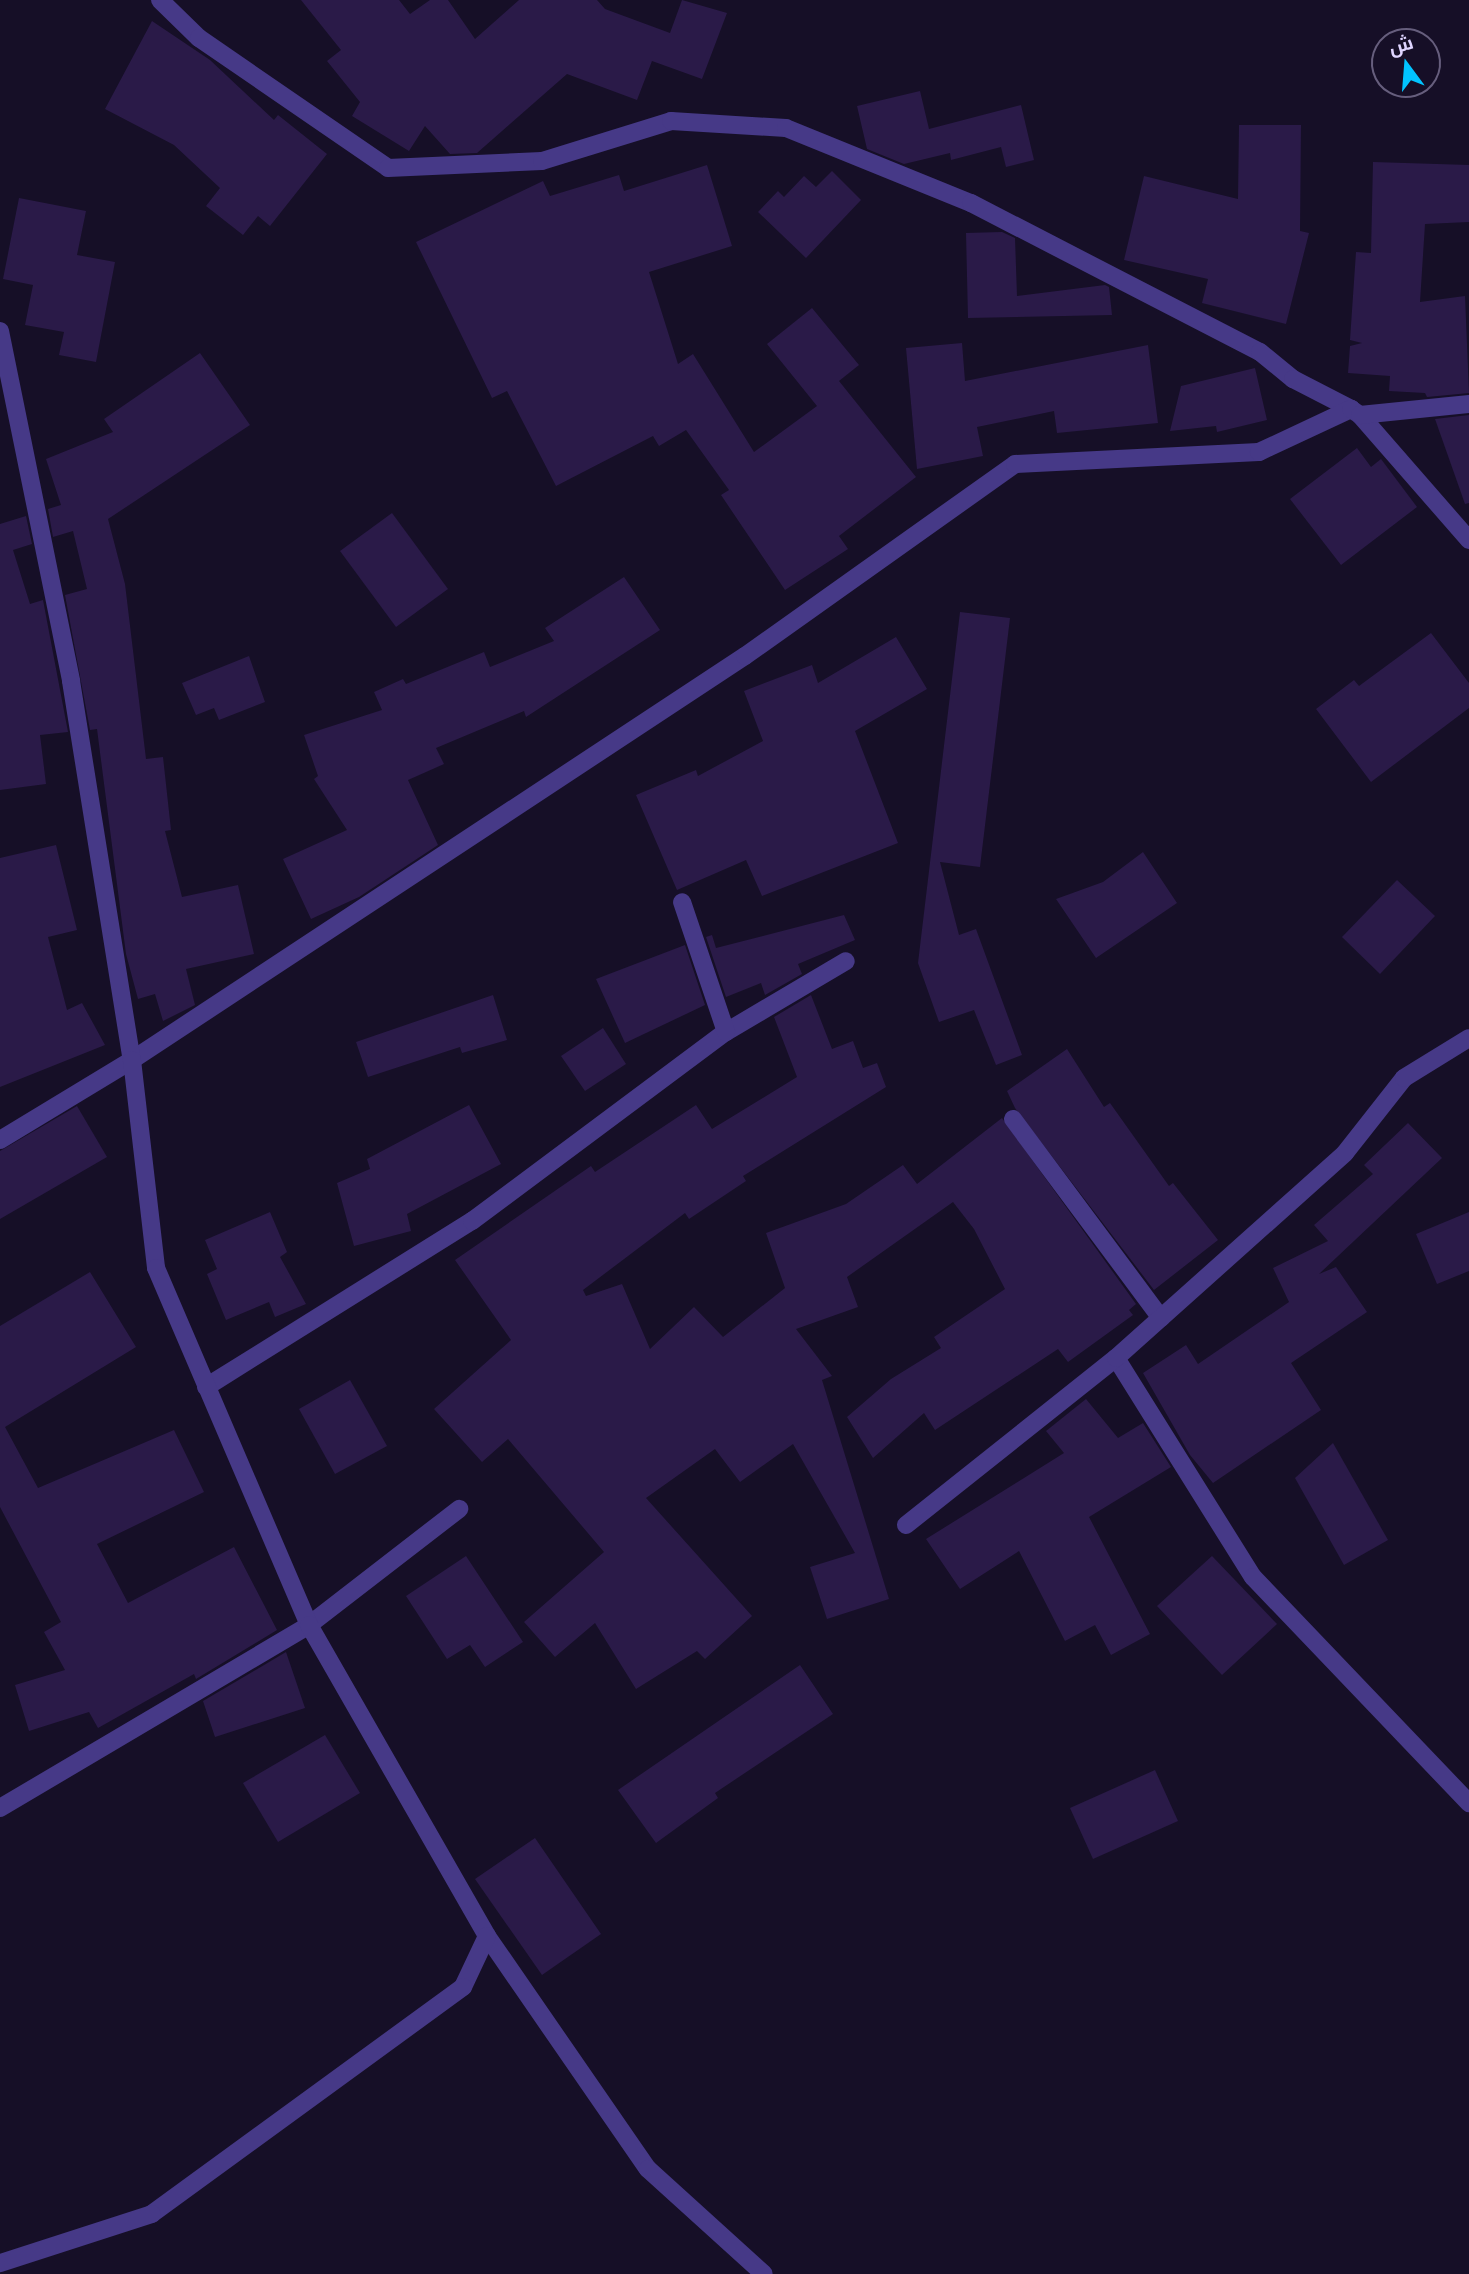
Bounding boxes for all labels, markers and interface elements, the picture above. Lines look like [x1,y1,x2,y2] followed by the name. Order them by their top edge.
[1371,28,1441,98] north arrow
[1386,30,1416,60] text: ش

